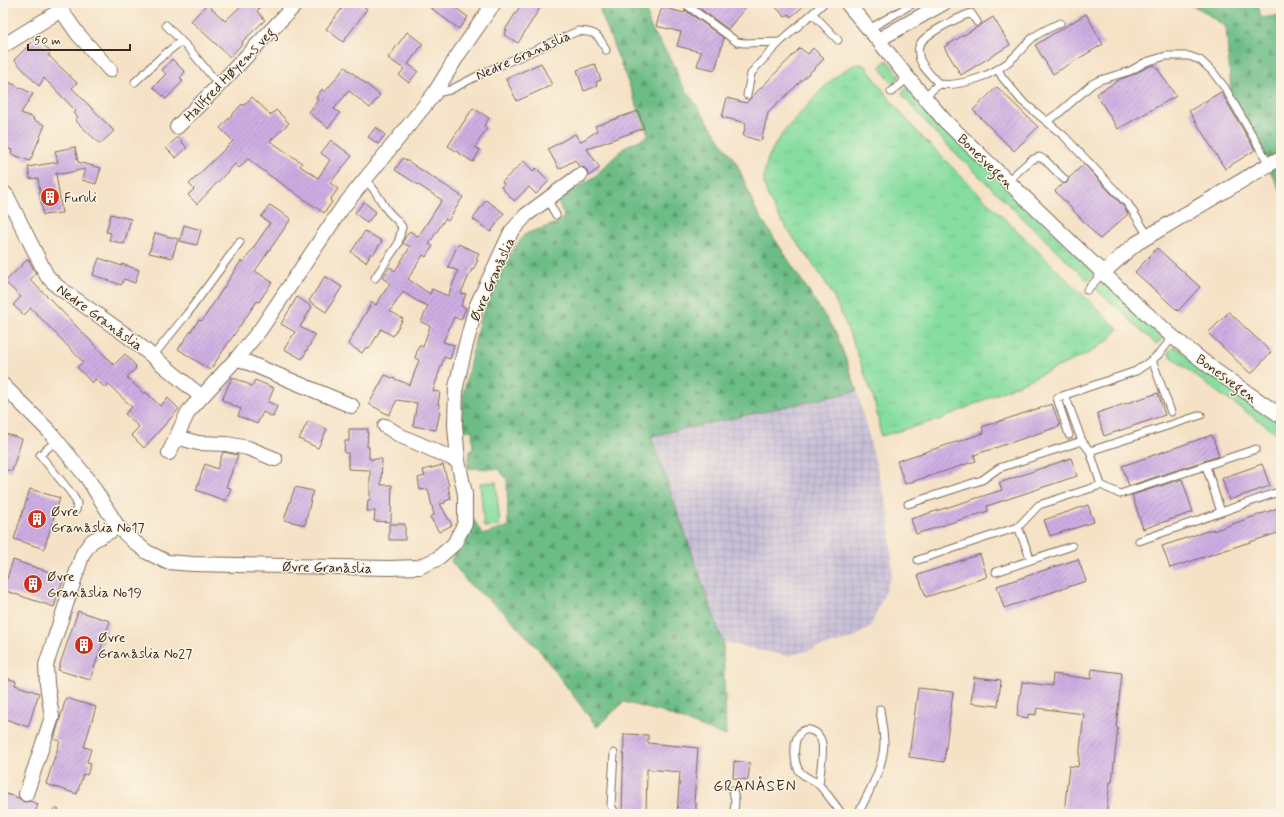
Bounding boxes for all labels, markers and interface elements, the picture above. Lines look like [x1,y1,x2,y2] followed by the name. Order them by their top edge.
[180,24,281,127] street label: Hallfred Høyems veg
[28,26,130,52] scale bar
[473,27,574,85] street label: Nedre Granåslia
[34,33,61,49] text: 50 m
[952,130,1017,195] street label: Bonesvegen
[39,186,61,208] building icon: Furuli
[64,189,97,207] place label: Furuli
[466,235,519,324] street label: Øvre Granåslia
[53,281,146,355] street label: Nedre Granåslia
[1191,350,1261,409] street label: Bonesvegen
[51,503,145,537] place label: Øvre Granåslia No17
[26,508,48,530] building icon: Øvre Granåslia No17
[282,558,372,578] street label: Øvre Granåslia
[47,568,142,602] place label: Øvre Granåslia No19
[22,573,44,595] building icon: Øvre Granåslia No19
[98,629,192,663] place label: Øvre Granåslia No27
[73,634,95,656] building icon: Øvre Granåslia No27
[713,776,797,797] district label: GRANÅSEN

